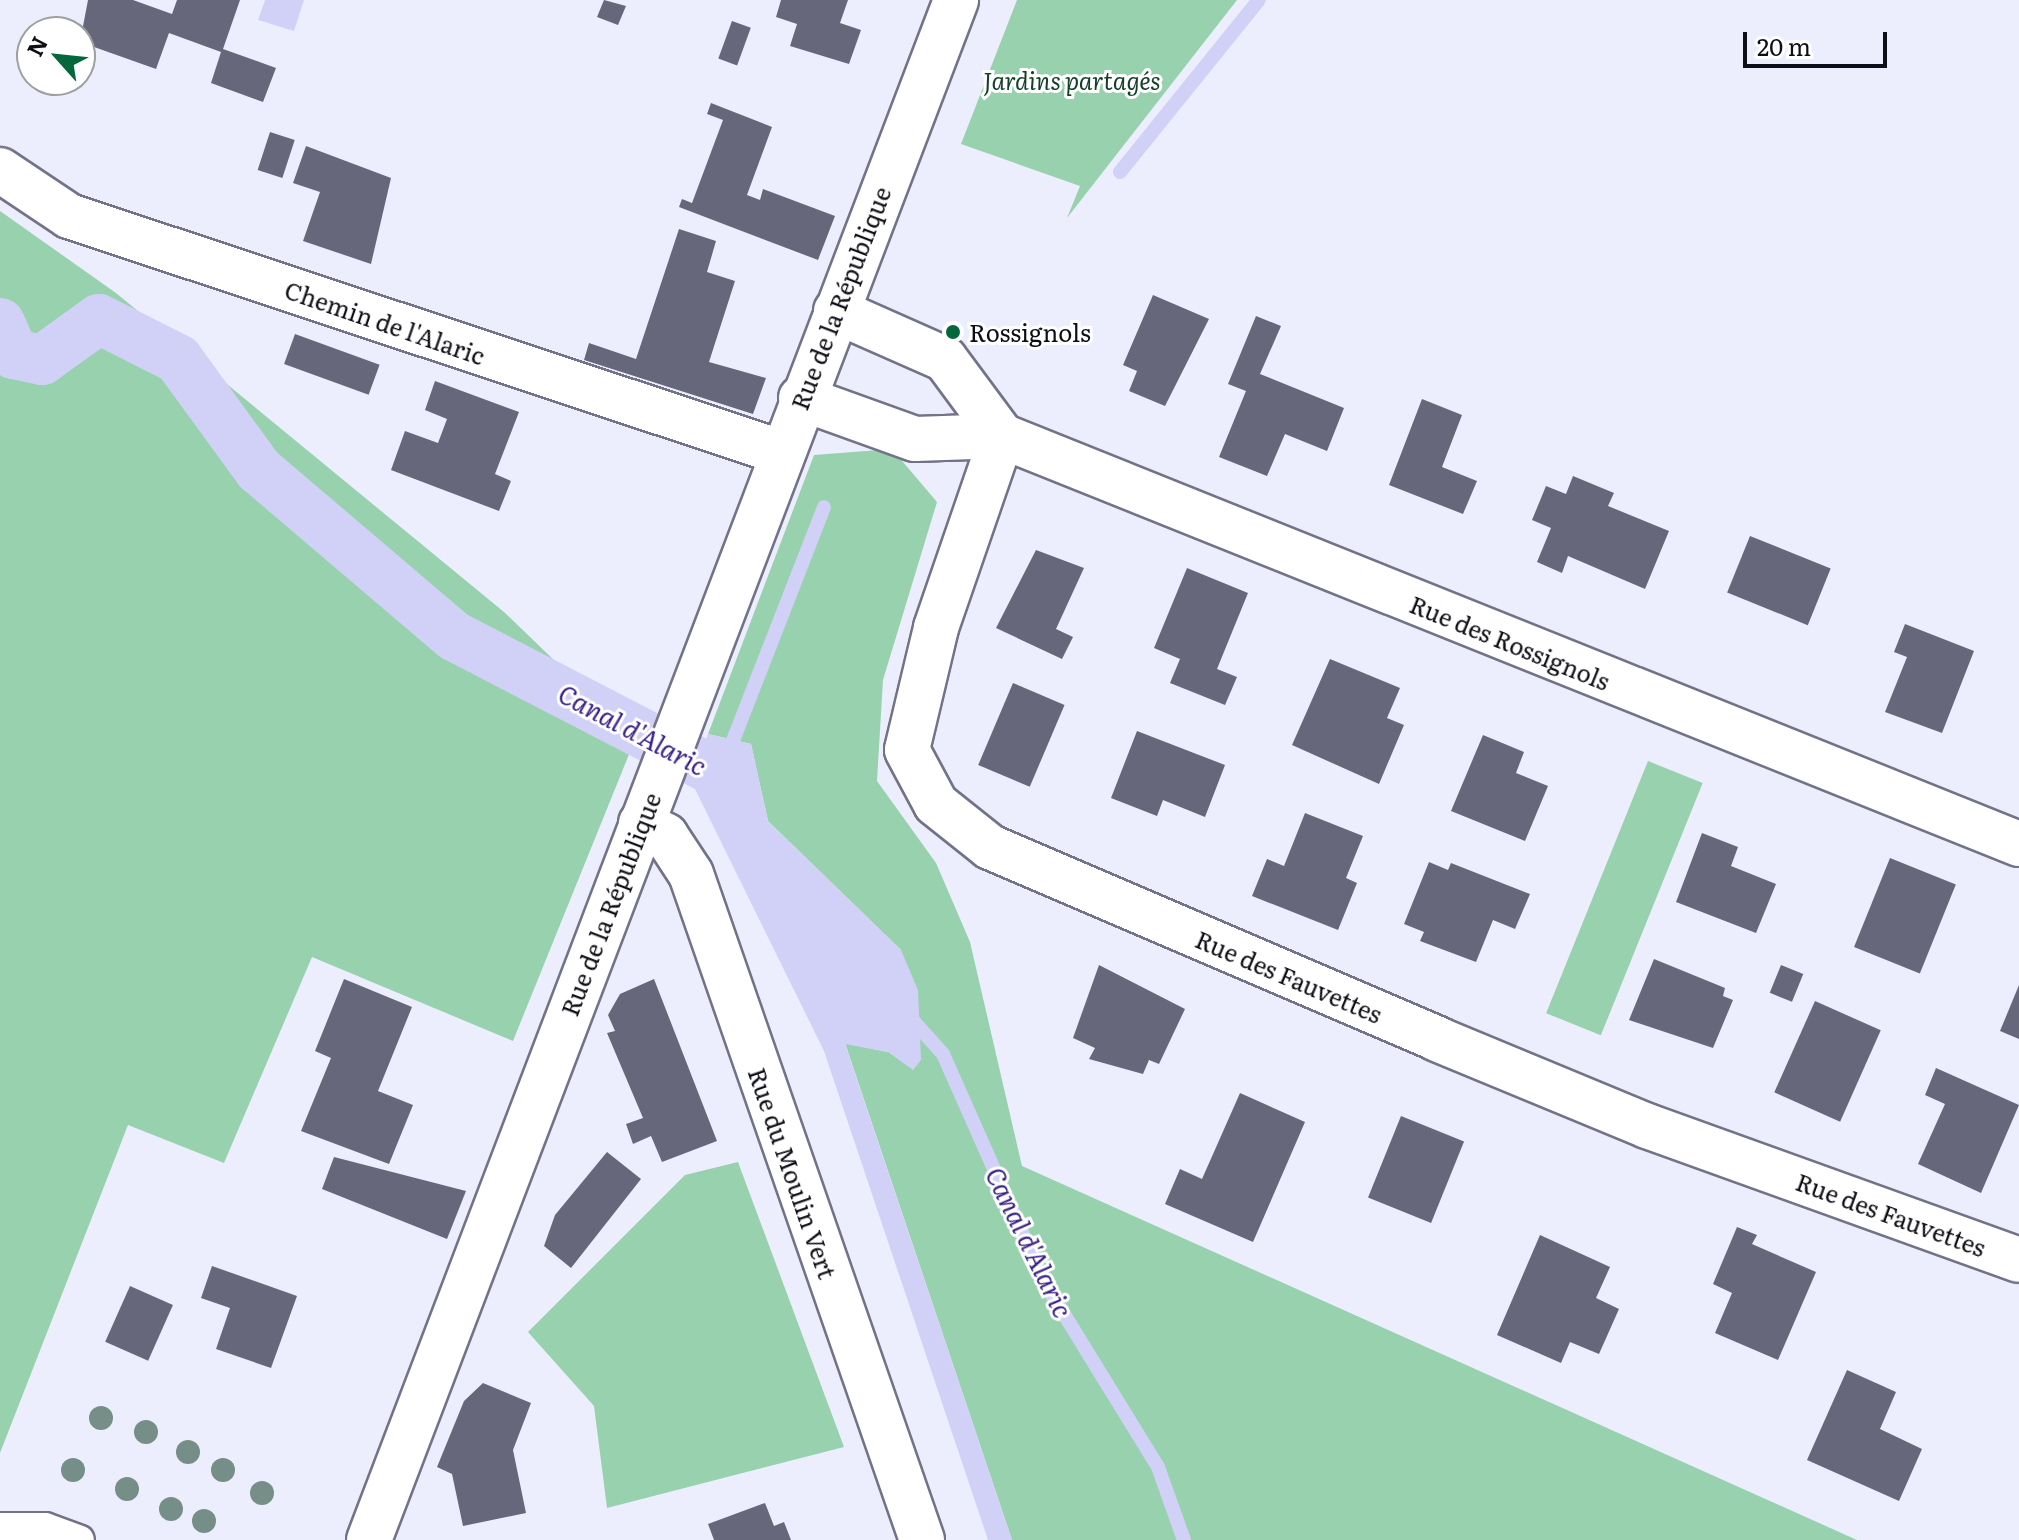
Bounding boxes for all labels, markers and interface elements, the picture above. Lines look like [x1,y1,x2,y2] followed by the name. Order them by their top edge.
[16,16,96,96] north arrow
[1747,16,1891,66] scale bar
[1757,28,1811,63] text: 20 m
[17,30,55,62] text: N
[983,66,1161,94] park label: Jardins partagés
[784,182,896,414] street label: Rue de la République
[281,274,489,370] street label: Chemin de l'Alaric
[969,318,1091,346] place label: Rossignols
[944,323,962,341] marker: Rossignols
[1406,589,1614,695] street label: Rue des Rossignols
[554,677,712,781] water label: Canal d'Alaric
[554,788,666,1020] street label: Rue de la République
[1192,924,1386,1028] street label: Rue des Fauvettes
[743,1064,843,1282] street label: Rue du Moulin Vert
[980,1162,1080,1322] water label: Canal d'Alaric
[1792,1166,1990,1262] street label: Rue des Fauvettes

